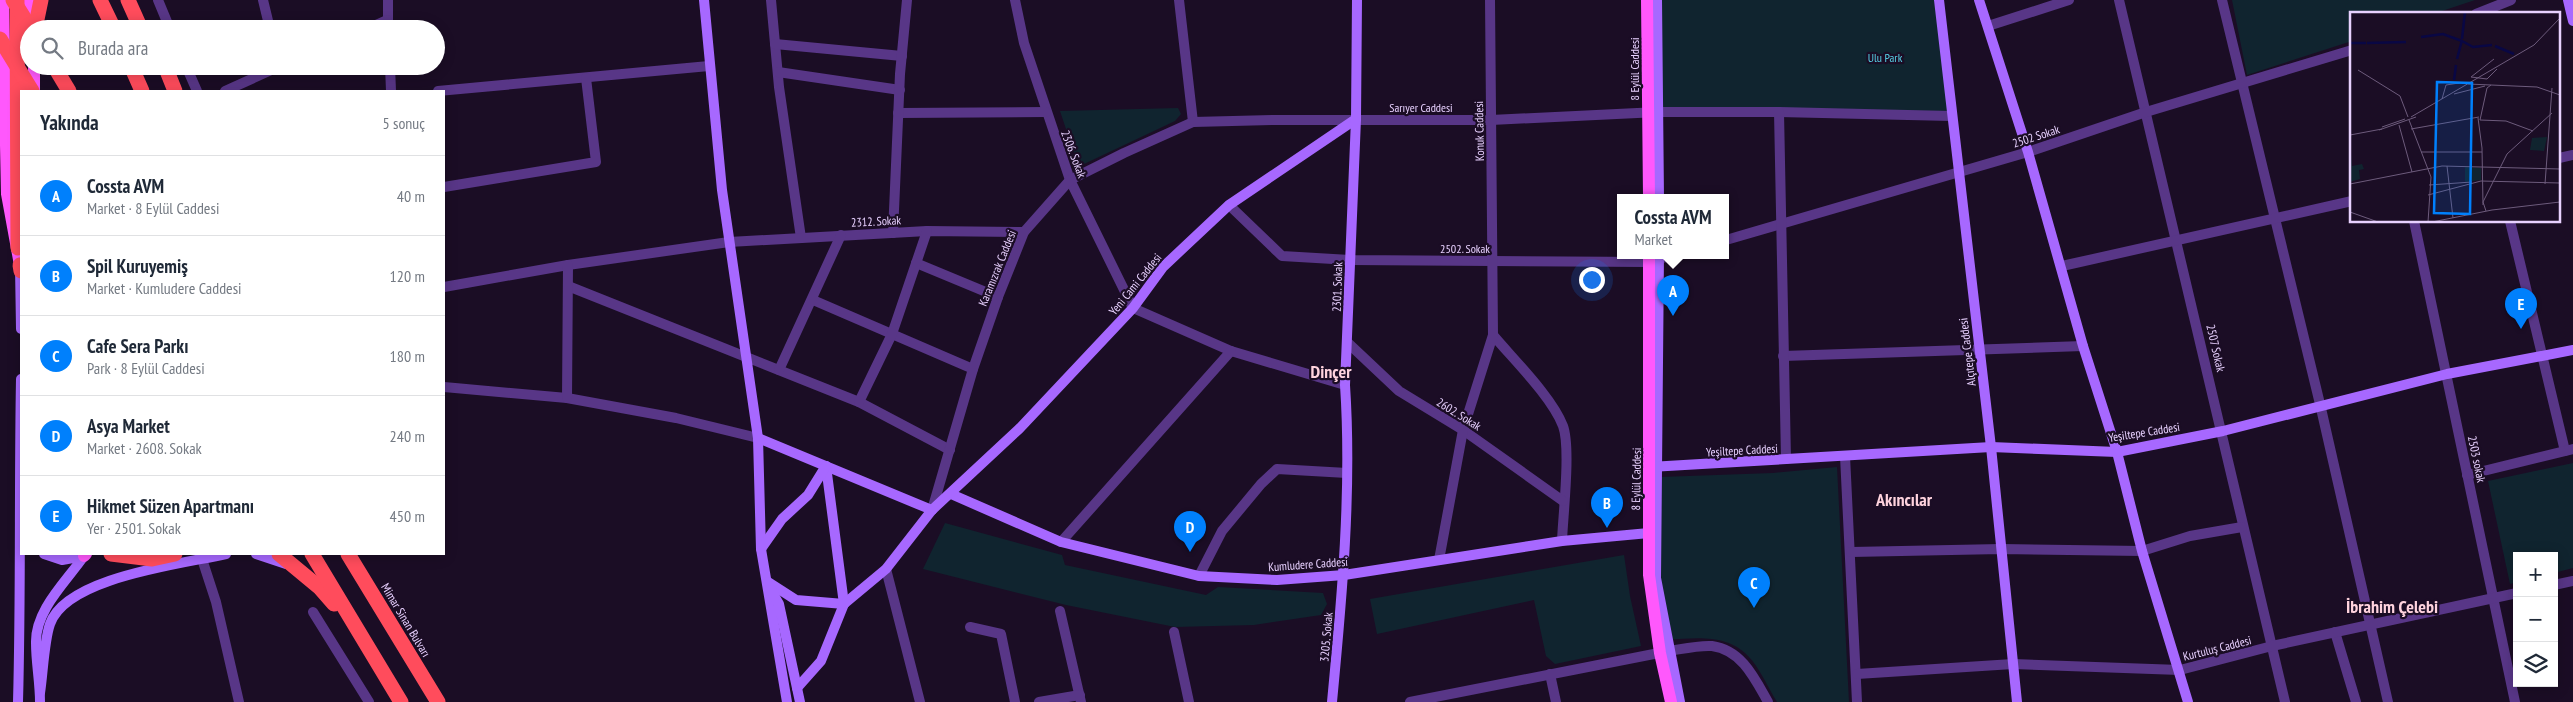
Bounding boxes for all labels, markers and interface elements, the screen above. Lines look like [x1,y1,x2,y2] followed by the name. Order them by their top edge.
[2350,12,2560,222] inset map
[20,20,445,75] search box
[38,34,66,62] icon: search
[78,36,148,60] text: Burada ara
[1627,37,1642,101] street label: 8 Eylül Caddesi
[1868,50,1903,65] park label: Ulu Park
[1389,100,1453,115] street label: Sarıyer Caddesi
[1471,101,1487,161] street label: Konuk Caddesi
[40,109,99,136] text: Yakında
[382,113,425,133] text: 5 sonuç
[2011,121,2062,151] street label: 2502 Sokak
[1058,128,1090,180] street label: 2306. Sokak
[87,174,164,198] text: Cossta AVM
[52,186,60,206] text: A
[397,186,425,206] text: 40 m
[1617,194,1729,259] popup
[87,198,219,218] text: Market · 8 Eylül Caddesi
[1634,205,1712,229] text: Cossta AVM
[851,212,902,230] street label: 2312. Sokak
[975,228,1019,308] street label: Karamızrak Caddesi
[1634,229,1673,249] text: Market
[1440,241,1490,256] street label: 2502. Sokak
[1106,250,1164,318] street label: Yeni Cami Caddesi
[87,254,188,278] text: Spil Kuruyemiş
[1329,261,1345,312] street label: 2301. Sokak
[52,266,60,286] text: B
[390,266,425,286] text: 120 m
[1579,267,1605,293] your location
[1657,275,1689,316] pin: A
[87,278,242,298] text: Market · Kumludere Caddesi
[2505,288,2537,329] pin: E
[1955,317,1979,387] street label: Alçıtepe Caddesi
[2203,323,2229,373] street label: 2507 Sokak
[87,334,188,358] text: Cafe Sera Parkı
[52,346,60,366] text: C
[390,346,425,366] text: 180 m
[87,358,205,378] text: Park · 8 Eylül Caddesi
[1311,360,1352,383] district label: Dinçer
[1434,394,1484,434] street label: 2602. Sokak
[87,414,170,438] text: Asya Market
[2107,419,2181,445] street label: Yeşiltepe Caddesi
[52,426,60,446] text: D
[390,426,425,446] text: 240 m
[2465,434,2489,484] street label: 2503 sokak
[87,438,202,458] text: Market · 2608. Sokak
[1706,441,1778,459] street label: Yeşiltepe Caddesi
[1628,447,1644,511] street label: 8 Eylül Caddesi
[1591,487,1623,528] pin: B
[1875,488,1933,511] district label: Akıncılar
[87,494,254,518] text: Hikmet Süzen Apartmanı
[53,506,59,526] text: E
[390,506,425,526] text: 450 m
[1174,511,1206,552] pin: D
[87,518,181,538] text: Yer · 2501. Sokak
[2513,552,2558,687] map controls
[2513,552,2558,597] button: +
[1268,554,1348,574] street label: Kumludere Caddesi
[1738,567,1770,608] pin: C
[378,580,434,660] street label: Mimar Sinan Bulvarı
[2346,595,2438,618] district label: İbrahim Çelebi
[2513,597,2558,642] button: −
[1316,611,1336,663] street label: 3205. Sokak
[2181,632,2253,664] street label: Kurtuluş Caddesi
[2513,642,2558,687] button: layers

